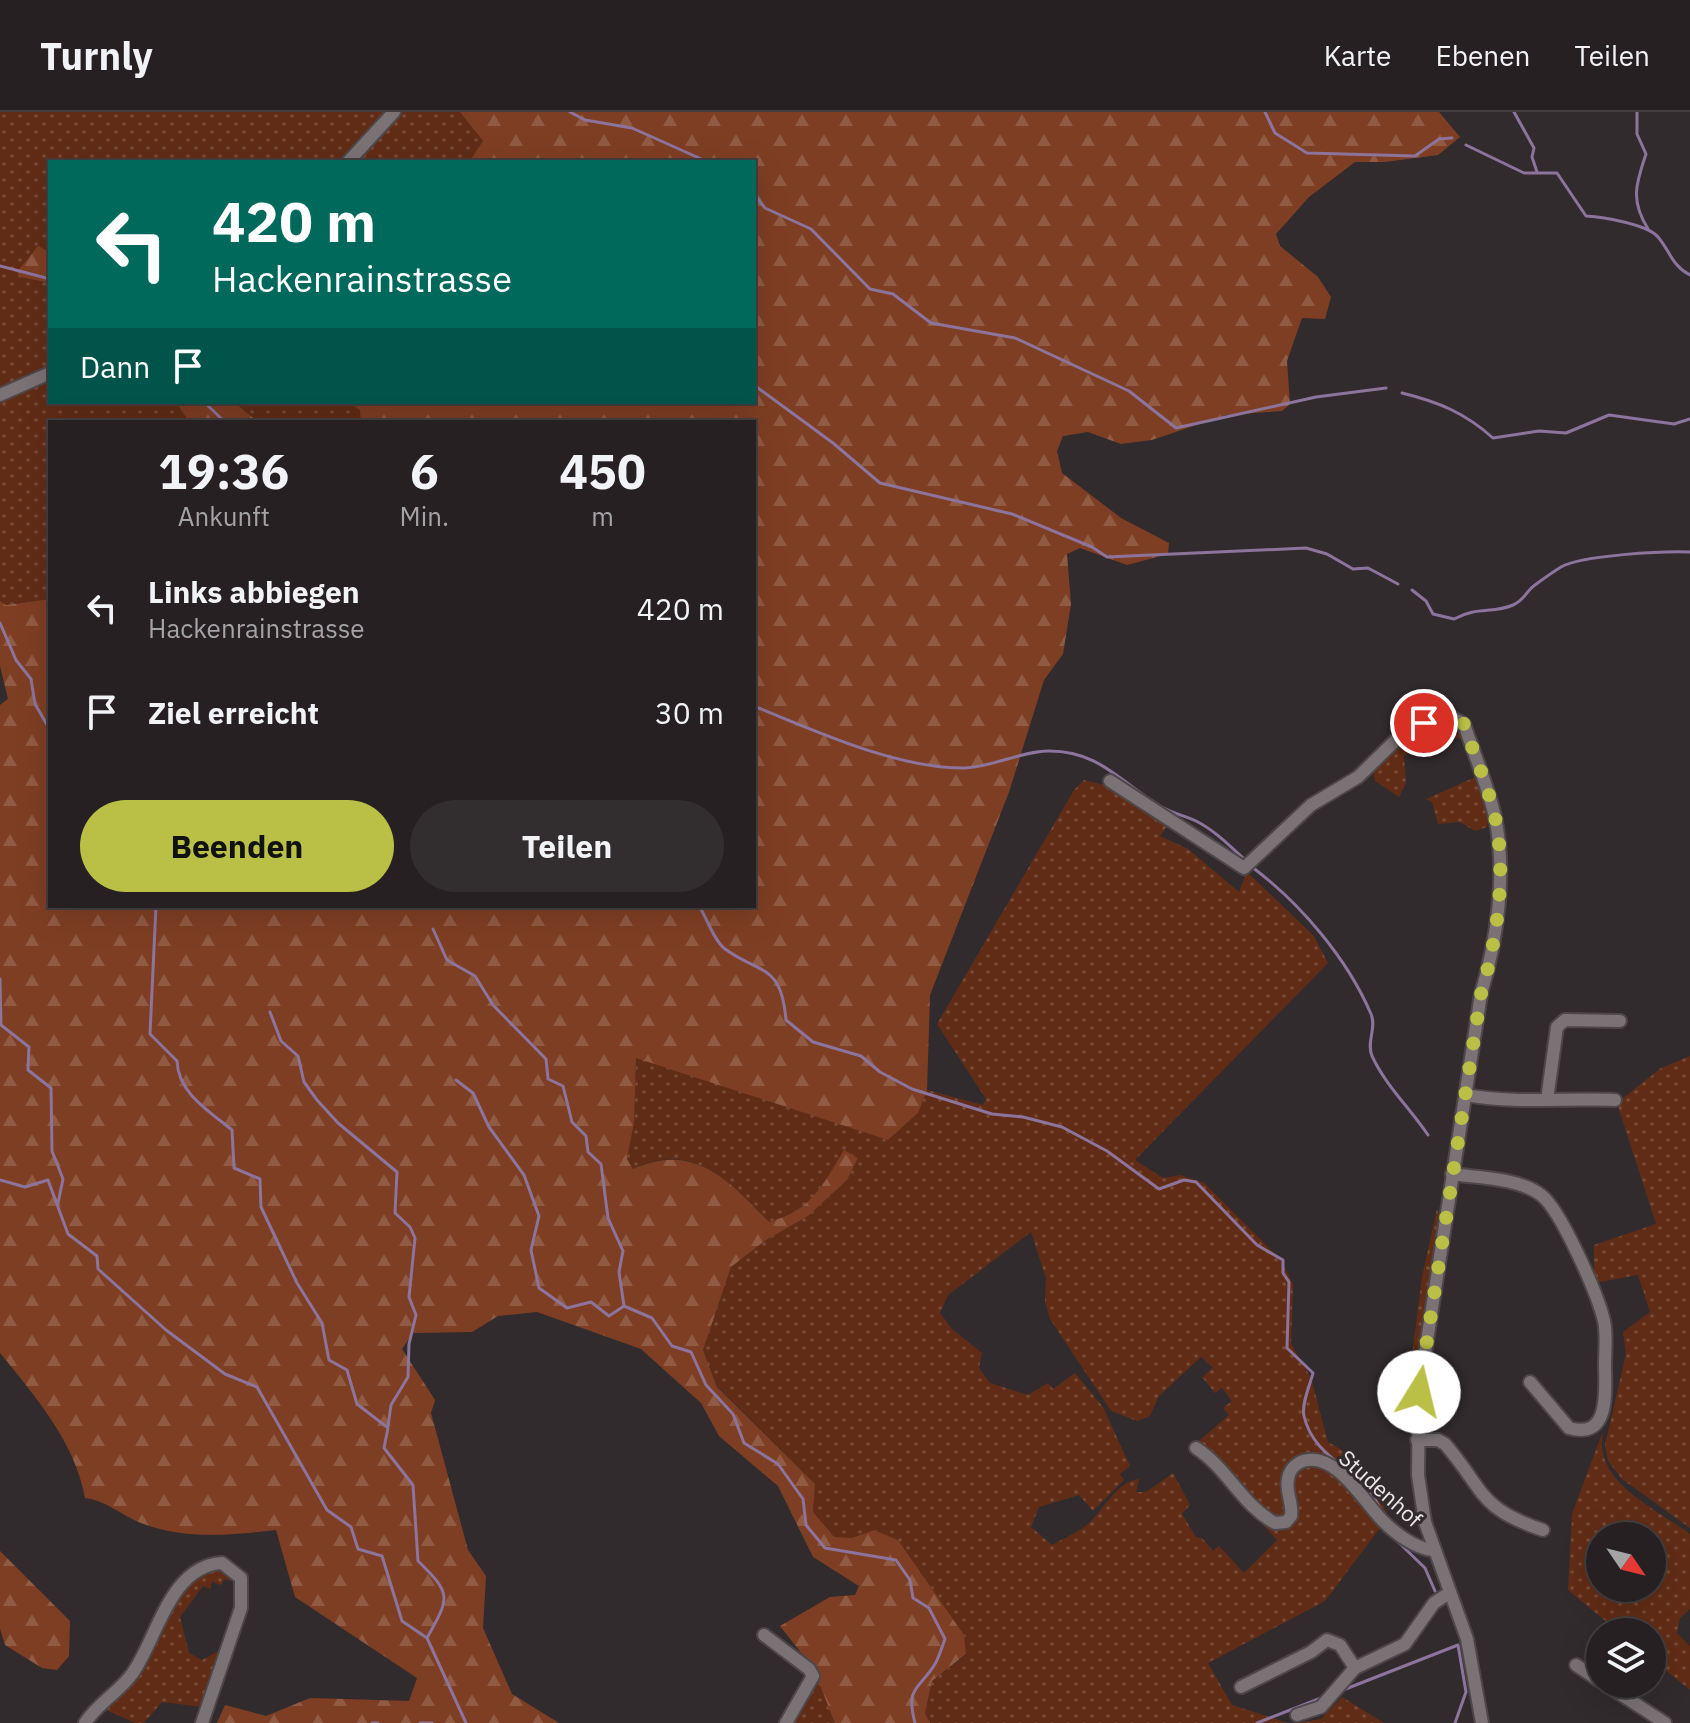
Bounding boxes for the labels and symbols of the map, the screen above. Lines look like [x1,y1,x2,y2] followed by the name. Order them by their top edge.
[1390,689,1458,757] pin
[1377,1350,1461,1434] position arrow
[1333,1443,1429,1533] street label: Studenhof
[1586,1522,1666,1602] north arrow

